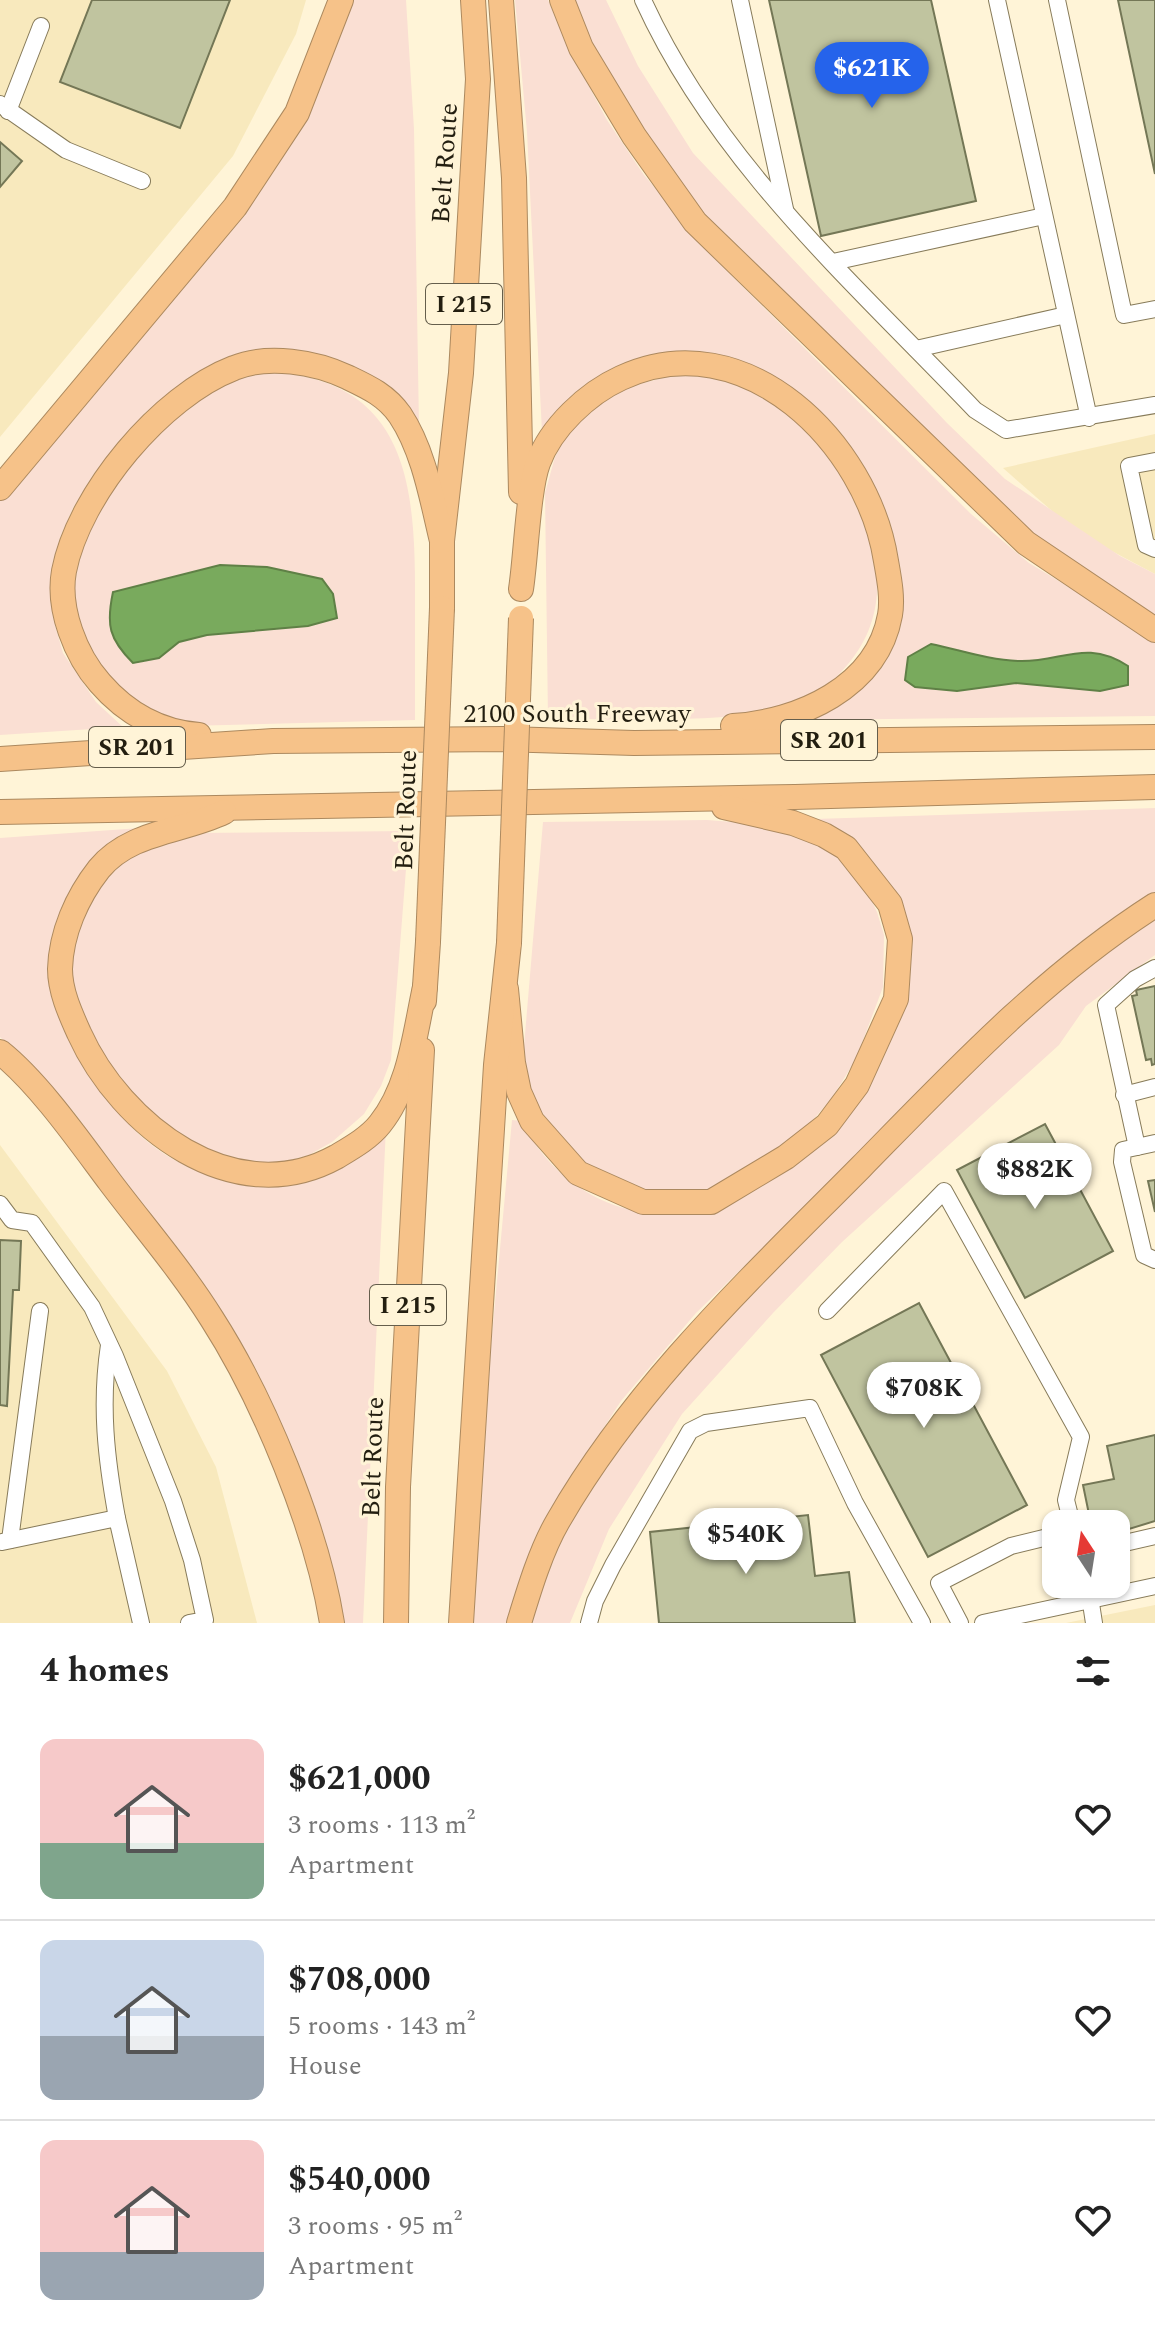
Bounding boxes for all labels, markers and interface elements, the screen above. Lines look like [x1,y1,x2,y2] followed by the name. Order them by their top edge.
[816,42,928,110] pin: $621K
[833,48,911,88] text: $621K
[421,101,469,225] street label: Belt Route
[426,284,502,324] road number: I 215
[463,694,692,734] street label: 2100 South Freeway
[781,720,877,760] road number: SR 201
[89,727,185,767] road number: SR 201
[384,749,428,871] street label: Belt Route
[979,1143,1091,1211] pin: $882K
[996,1149,1074,1189] text: $882K
[370,1285,446,1325] road number: I 215
[868,1362,980,1430] pin: $708K
[885,1368,963,1408] text: $708K
[351,1396,395,1518] street label: Belt Route
[690,1508,802,1576] pin: $540K
[1042,1510,1130,1598] north arrow
[1042,1510,1130,1598] map controls
[707,1514,785,1554] text: $540K
[40,1645,170,1697] text: 4 homes
[1071,1649,1115,1693] icon: filters
[288,1753,431,1805] text: $621,000
[104,1771,200,1867] icon: home
[1071,1797,1115,1841] icon: heart
[288,1805,475,1845] text: 3 rooms · 113 m²
[288,1845,414,1885] text: Apartment
[288,1954,431,2006] text: $708,000
[104,1972,200,2068] icon: home
[1071,1998,1115,2042] icon: heart
[288,2006,475,2046] text: 5 rooms · 143 m²
[288,2046,362,2086] text: House
[288,2154,431,2206] text: $540,000
[104,2172,200,2268] icon: home
[1071,2198,1115,2242] icon: heart
[288,2206,462,2246] text: 3 rooms · 95 m²
[288,2246,414,2286] text: Apartment

